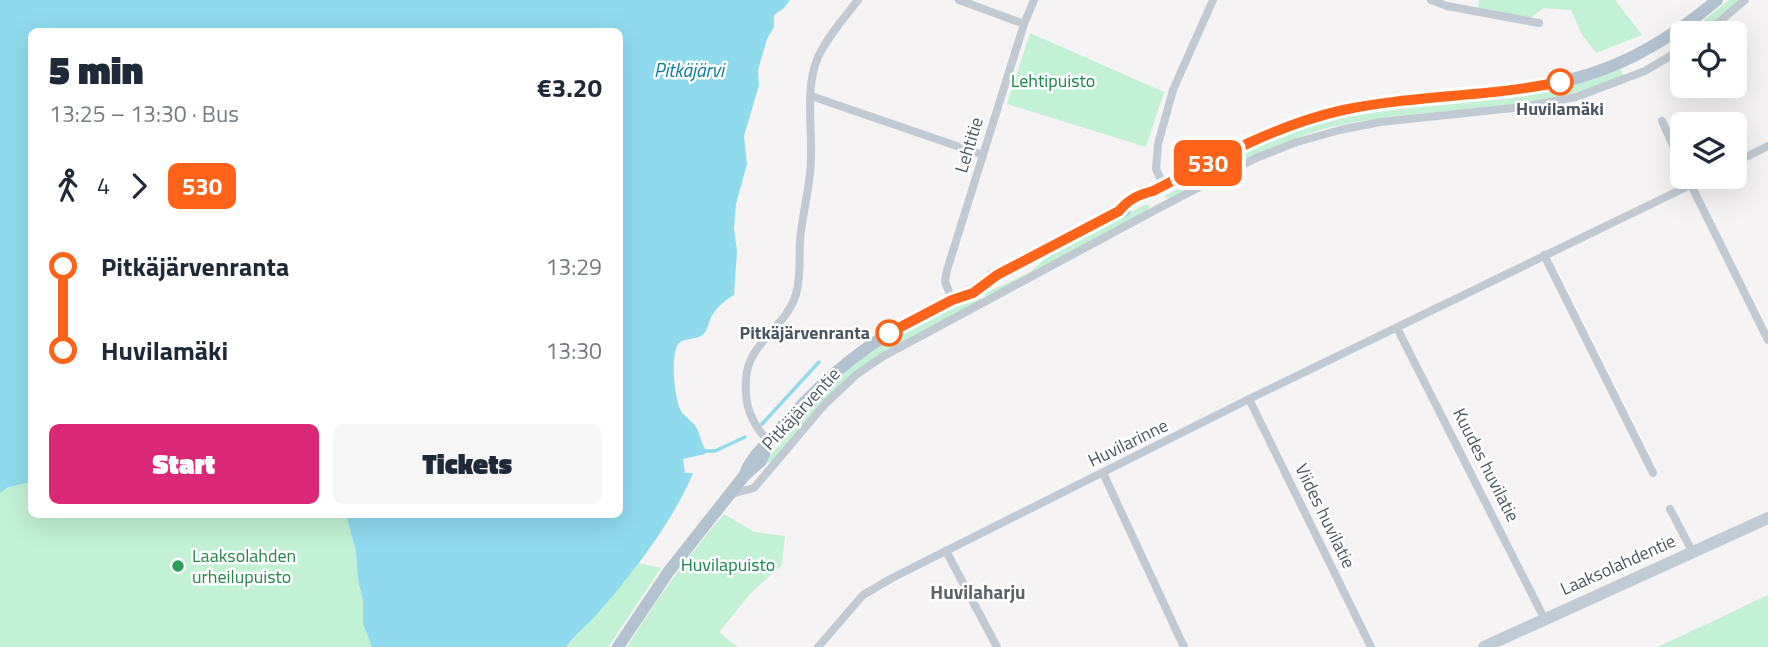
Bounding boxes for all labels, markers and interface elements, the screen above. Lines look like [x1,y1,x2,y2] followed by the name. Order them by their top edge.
[1670,21,1747,189] map controls
[1670,21,1747,98] button: locate
[49,41,143,99] text: 5 min
[654,55,726,84] water label: Pitkäjärvi
[1011,67,1095,94] park label: Lehtipuisto
[537,68,602,107] text: €3.20
[1547,69,1573,95] marker: Huvilamäki
[1516,95,1604,122] place label: Huvilamäki
[49,96,239,131] text: 13:25 – 13:30 · Bus
[1670,112,1747,189] button: layers
[947,114,990,176] street label: Lehtitie
[1168,140,1248,186] line badge: 530
[1188,145,1228,181] text: 530
[49,167,87,205] icon: walk
[120,167,158,205] icon: forward
[97,168,110,203] text: 4
[182,168,222,204] text: 530
[101,247,289,286] text: Pitkäjärvenranta
[545,249,602,284] text: 13:29
[740,319,870,346] place label: Pitkäjärvenranta
[876,320,902,346] marker: Pitkäjärvenranta
[101,331,228,370] text: Huvilamäki
[545,333,602,368] text: 13:30
[755,361,846,456] street label: Pitkäjärventie
[1446,403,1527,526] street label: Kuudes huvilatie
[1083,412,1172,474] street label: Huvilarinne
[49,424,319,504] button: Start
[333,424,602,504] button: Tickets
[1288,459,1362,573] street label: Viides huvilatie
[1556,527,1680,602] street label: Laaksolahdentie
[192,542,296,590] place label: Laaksolahden urheilupuisto
[681,551,775,578] park label: Huvilapuisto
[170,558,186,574] marker: Laaksolahden urheilupuisto
[930,577,1026,606] district label: Huvilaharju

